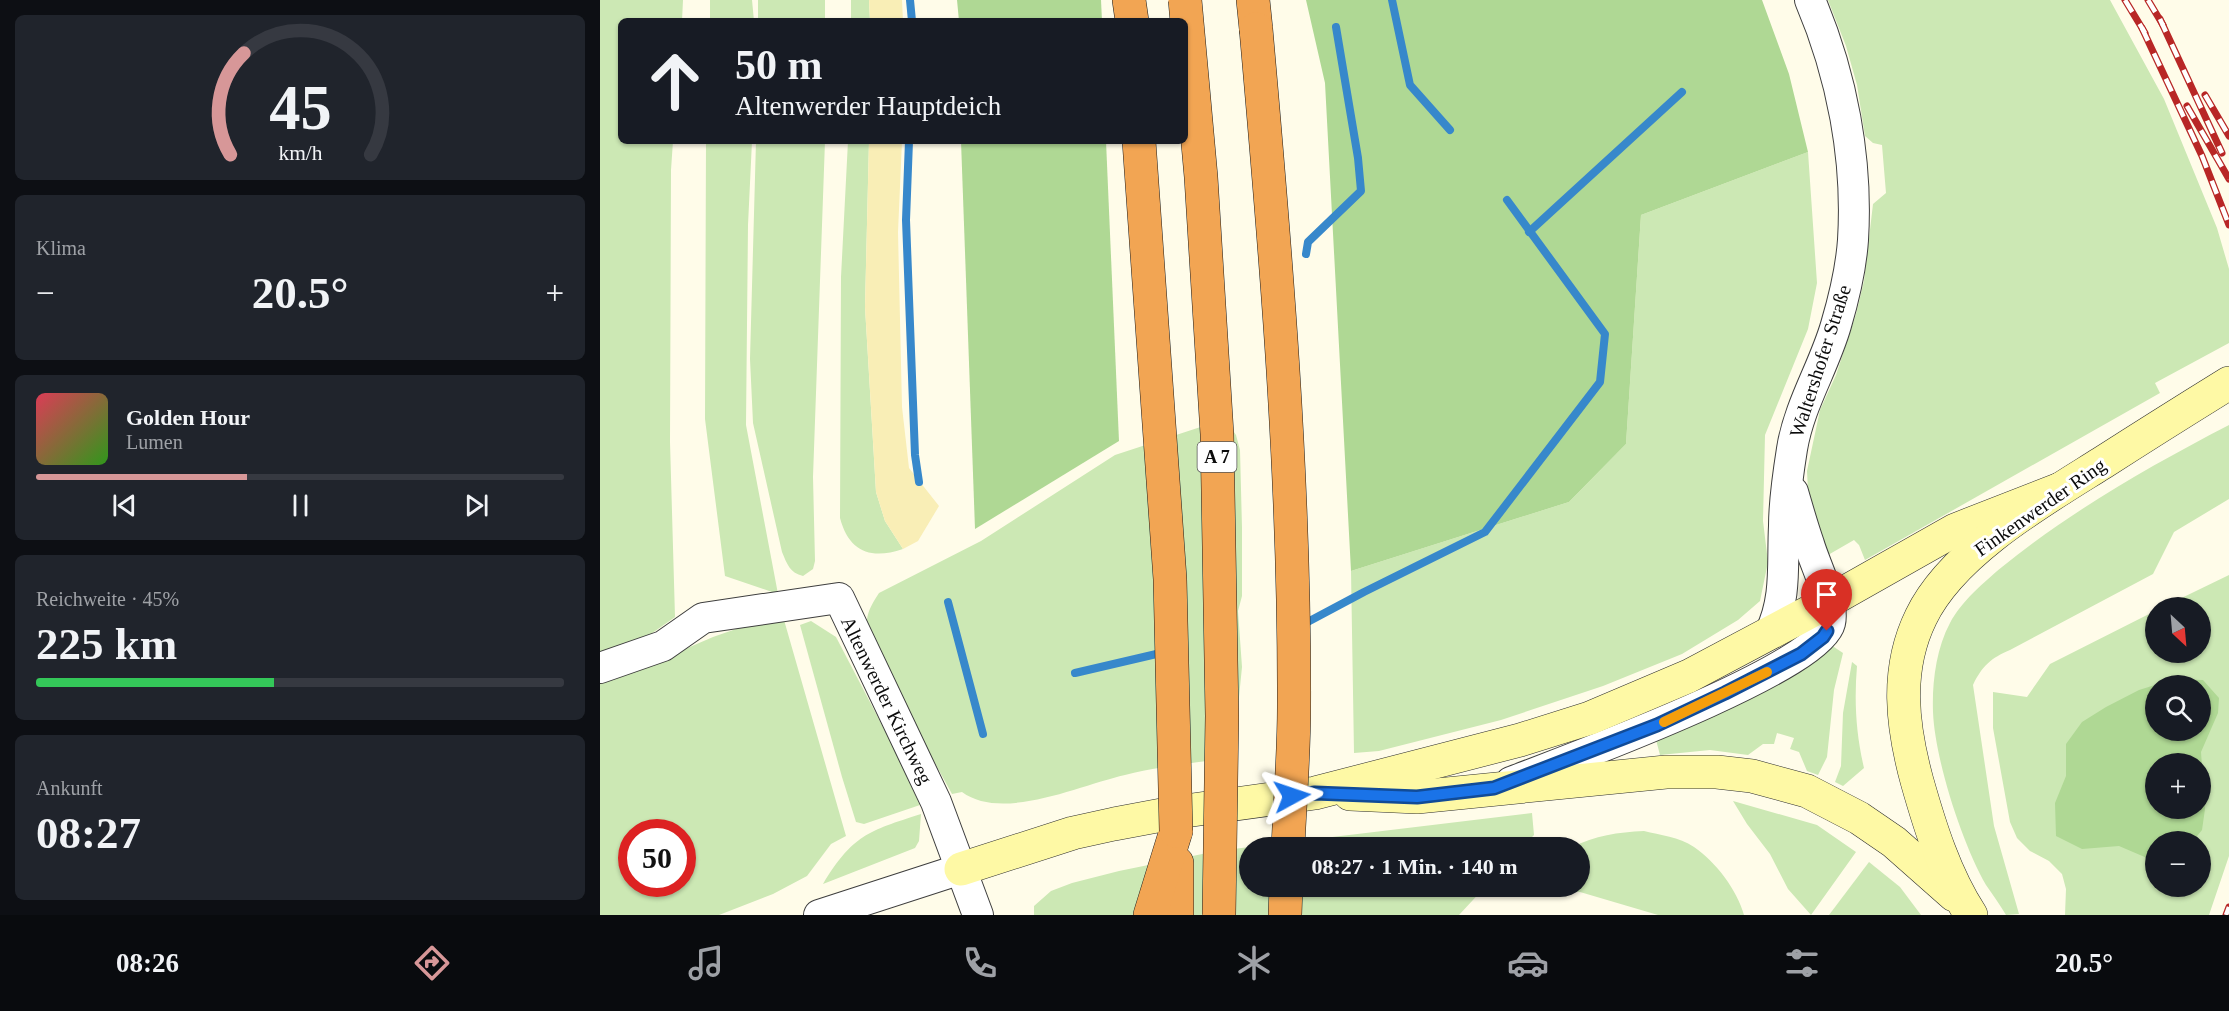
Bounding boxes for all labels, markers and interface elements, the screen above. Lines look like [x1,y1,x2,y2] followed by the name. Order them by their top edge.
[636,42,714,120] icon: ahead
[735,42,823,88] text: 50 m
[269,73,331,142] text: 45
[735,91,1001,121] text: Altenwerder Hauptdeich
[278,141,322,165] text: km/h
[36,237,86,259] text: Klima
[252,268,348,318] text: 20.5°
[36,275,55,311] text: −
[545,275,564,311] text: +
[1785,282,1855,440] street label: Waltershofer Straße
[126,405,250,430] text: Golden Hour
[126,431,183,453] text: Lumen
[1198,442,1236,472] road number: A 7
[1970,454,2110,561] street label: Finkenwerder Ring
[108,489,141,522] icon: previous
[284,489,317,522] icon: pause
[460,489,493,522] icon: next
[1801,569,1852,631] pin
[1810,578,1843,611] icon: arrive
[36,588,179,610] text: Reichweite · 45%
[2145,597,2211,663] north arrow
[2145,597,2211,897] map controls
[836,613,937,788] street label: Altenwerder Kirchweg
[36,619,177,669] text: 225 km
[2145,675,2211,741] button: search
[2145,753,2211,819] button: +
[1260,764,1324,828] position arrow
[36,777,103,799] text: Ankunft
[36,808,141,858] text: 08:27
[618,819,696,897] speed limit sign: 50
[2145,831,2211,897] button: −
[1312,854,1517,879] text: 08:27 · 1 Min. · 140 m
[411,942,453,984] icon: directions
[685,942,727,984] icon: music
[959,942,1001,984] icon: phone
[1233,942,1275,984] icon: climate
[1507,942,1549,984] icon: car
[1781,942,1823,984] icon: filters
[116,948,179,978] text: 08:26
[2055,948,2113,978] text: 20.5°

